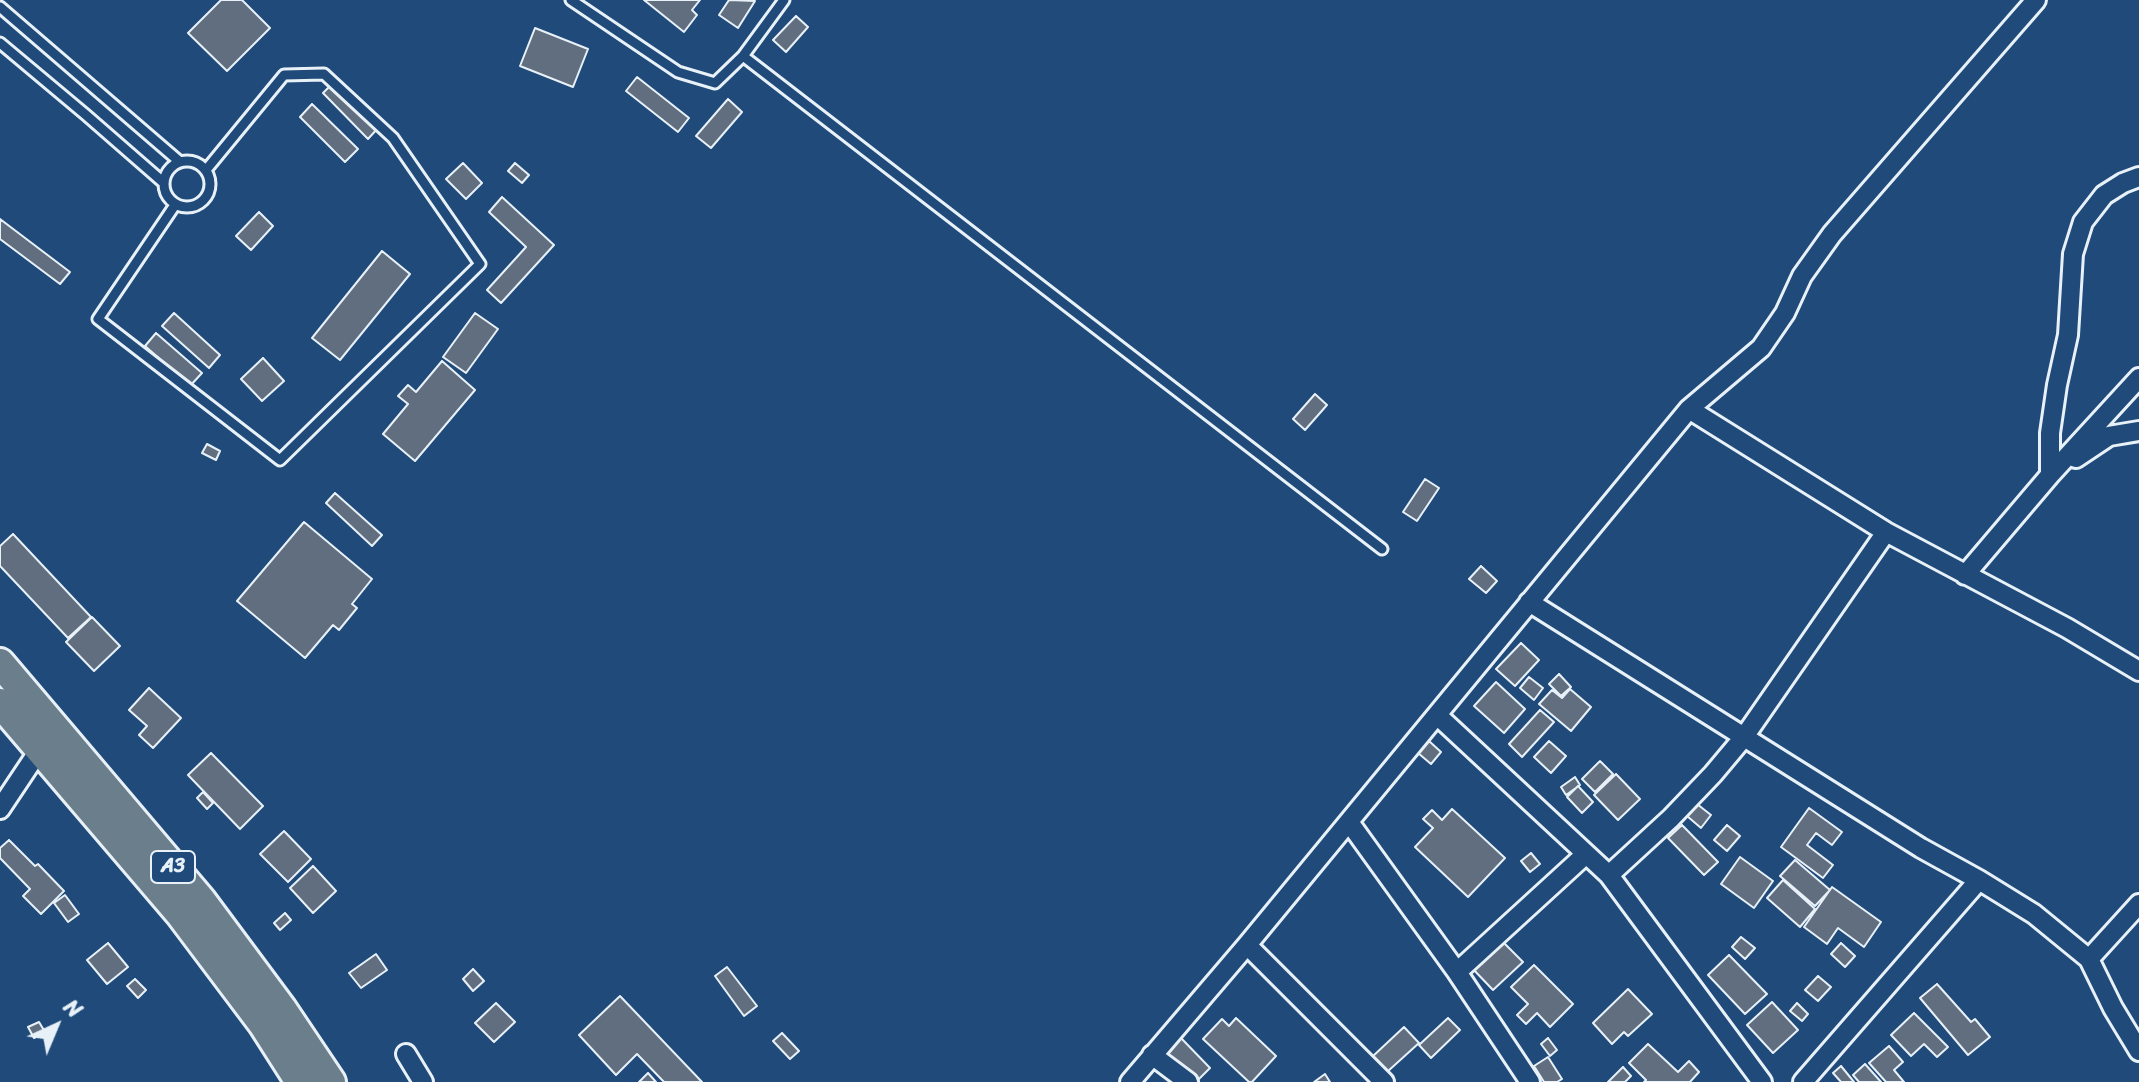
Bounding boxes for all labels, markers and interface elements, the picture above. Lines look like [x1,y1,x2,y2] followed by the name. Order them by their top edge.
[151,851,195,883] road number: A3
[16,986,96,1066] north arrow
[54,989,92,1028] text: N

